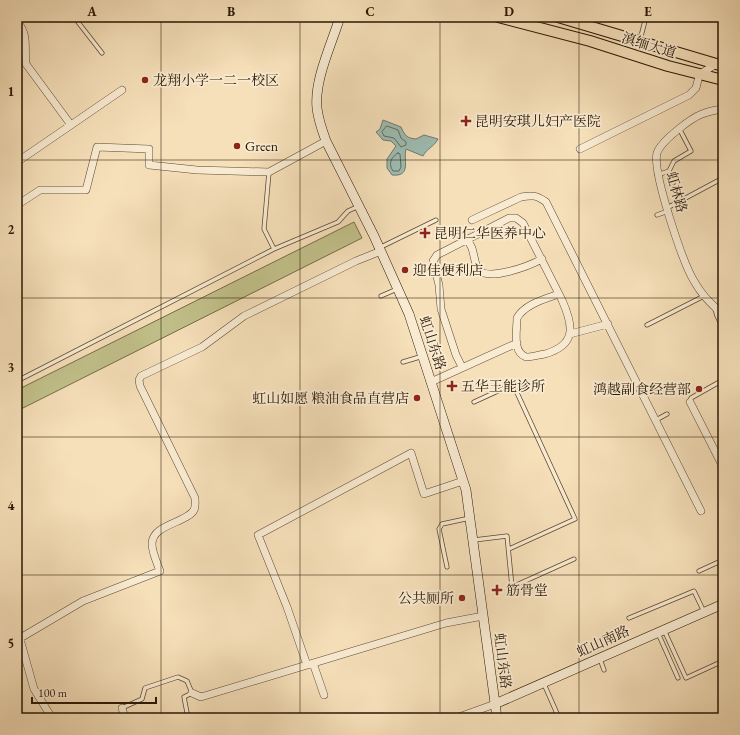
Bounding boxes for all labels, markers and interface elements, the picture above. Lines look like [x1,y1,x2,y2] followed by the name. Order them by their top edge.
[86,3,97,20] text: A
[227,3,235,20] text: B
[365,3,375,20] text: C
[504,3,514,20] text: D
[644,3,652,20] text: E
[620,28,678,62] street label: 滇缅大道
[153,71,279,89] place label: 龙翔小学一二一校区
[140,75,150,85] marker: 龙翔小学一二一校区
[8,83,15,100] text: 1
[475,112,601,130] place label: 昆明安琪儿妇产医院
[460,115,472,127] marker: 昆明安琪儿妇产医院
[245,137,279,155] place label: Green
[232,141,242,151] marker: Green
[663,169,691,215] street label: 虹林路
[8,221,15,238] text: 2
[434,224,546,242] place label: 昆明仁华医养中心
[419,227,431,239] marker: 昆明仁华医养中心
[413,261,483,279] place label: 迎佳便利店
[400,265,410,275] marker: 迎佳便利店
[416,314,450,372] street label: 虹山东路
[8,359,15,376] text: 3
[461,377,545,395] place label: 五华王能诊所
[446,380,458,392] marker: 五华王能诊所
[593,380,691,398] place label: 鸿越副食经营部
[694,384,704,394] marker: 鸿越副食经营部
[252,389,409,407] place label: 虹山如愿 粮油食品直营店
[412,393,422,403] marker: 虹山如愿 粮油食品直营店
[8,497,15,514] text: 4
[506,581,548,599] place label: 筋骨堂
[491,584,503,596] marker: 筋骨堂
[398,589,454,607] place label: 公共厕所
[457,593,467,603] marker: 公共厕所
[574,621,632,661] street label: 虹山南路
[491,632,515,690] street label: 虹山东路
[8,635,14,652] text: 5
[32,679,156,705] scale bar
[38,685,68,701] text: 100 m

